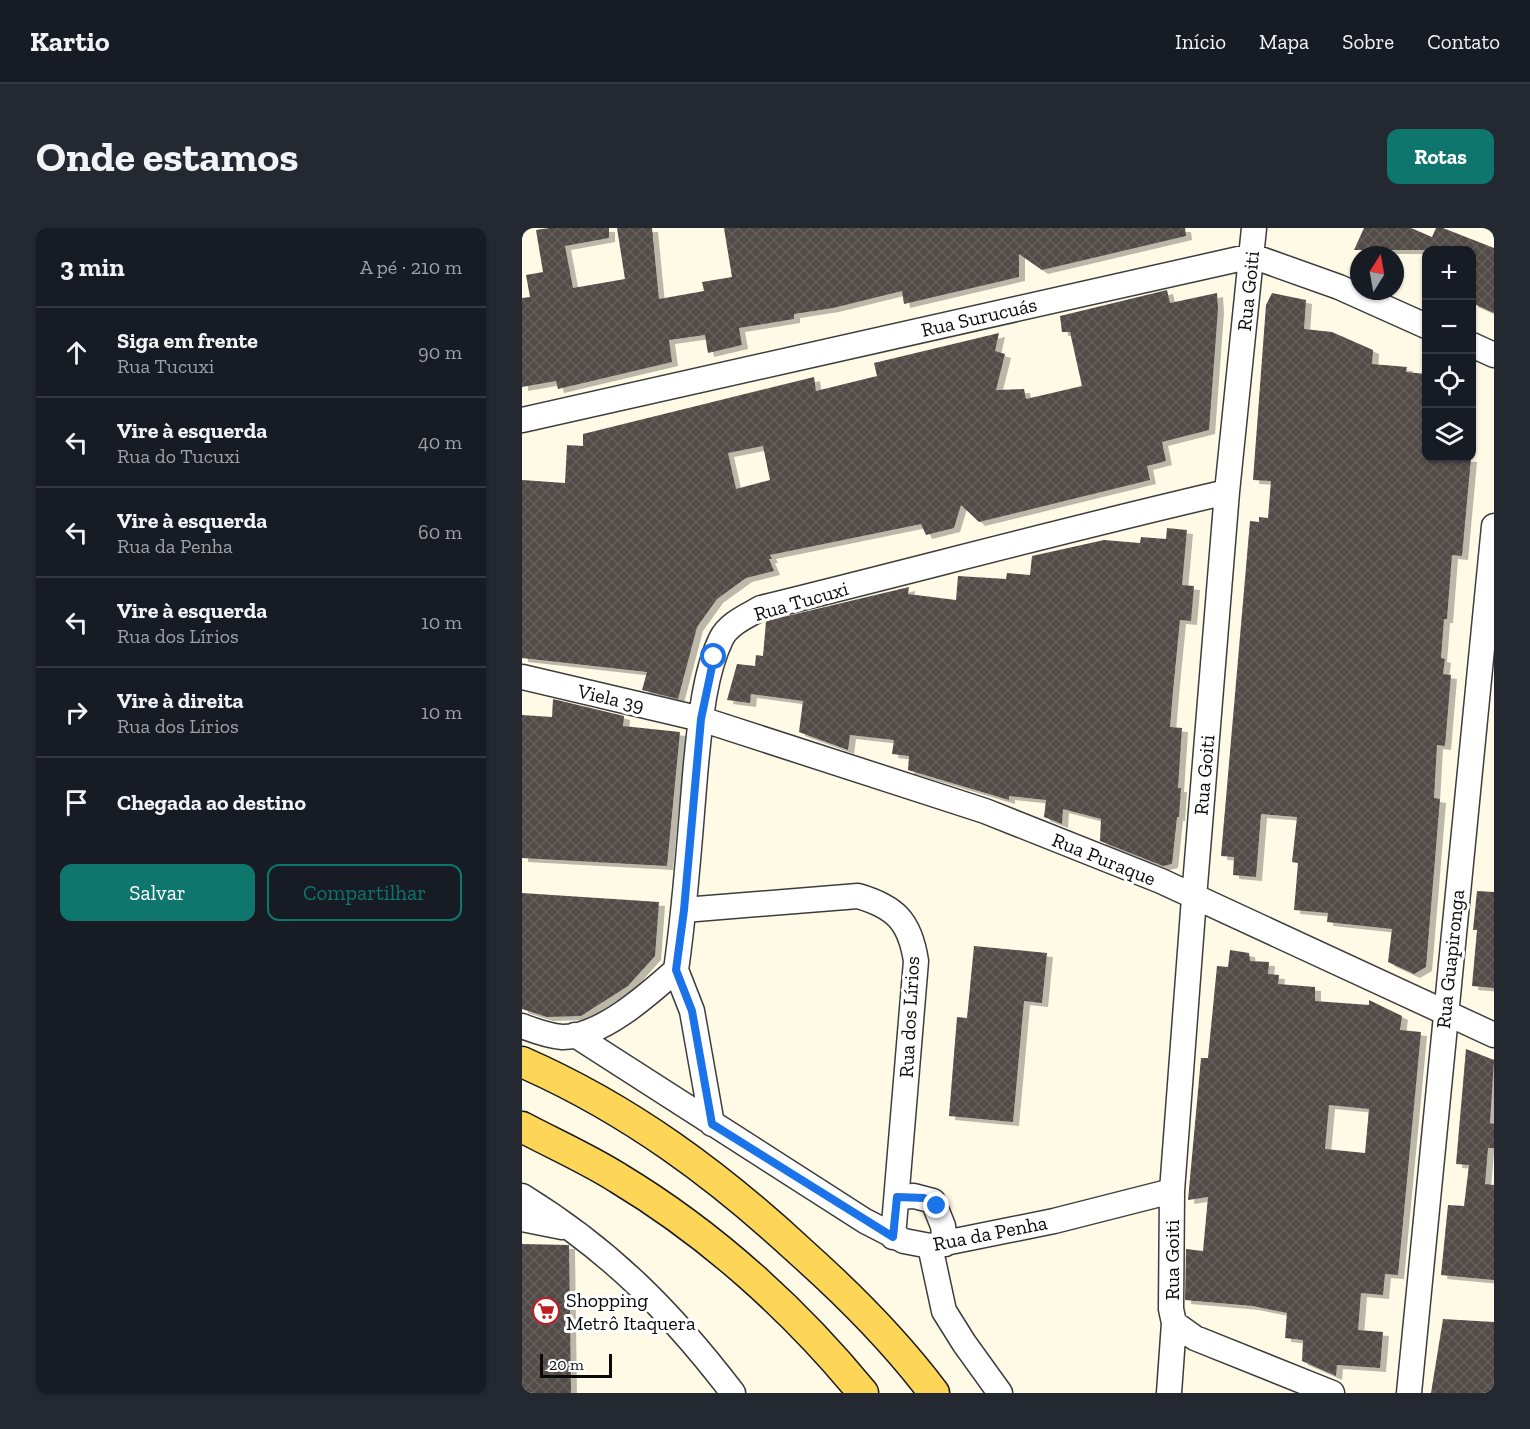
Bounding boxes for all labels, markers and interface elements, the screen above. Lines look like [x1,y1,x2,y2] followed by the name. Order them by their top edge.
[30,25,110,58] text: Kartio
[1175,29,1226,54] text: Início
[1259,29,1309,54] text: Mapa
[1342,29,1394,54] text: Sobre
[1427,29,1500,54] text: Contato
[1387,129,1494,184] button: Rotas
[36,131,298,182] text: Onde estamos
[1350,246,1404,300] north arrow
[1422,246,1476,462] map controls
[1422,246,1476,300] button: +
[1232,249,1264,332] street label: Rua Goiti
[60,251,125,283] text: 3 min
[360,255,462,279] text: A pé · 210 m
[919,292,1039,342] street label: Rua Surucuás
[1422,300,1476,354] button: −
[117,327,258,354] text: Siga em frente
[60,336,93,369] icon: ahead
[418,340,462,364] text: 90 m
[117,354,214,378] text: Rua Tucuxi
[1422,354,1476,408] button: locate
[1422,408,1476,462] button: layers
[117,417,267,444] text: Vire à esquerda
[60,426,93,459] icon: left
[418,430,462,454] text: 40 m
[117,444,240,468] text: Rua do Tucuxi
[117,507,267,534] text: Vire à esquerda
[60,516,93,549] icon: left
[418,520,462,544] text: 60 m
[117,534,233,558] text: Rua da Penha
[751,576,851,626] street label: Rua Tucuxi
[117,597,267,624] text: Vire à esquerda
[60,606,93,639] icon: left
[421,610,462,634] text: 10 m
[117,624,239,648] text: Rua dos Lírios
[700,643,726,669] route start
[574,678,647,717] street label: Viela 39
[117,687,244,714] text: Vire à direita
[60,696,93,729] icon: right
[421,700,462,724] text: 10 m
[117,714,239,738] text: Rua dos Lírios
[1189,733,1219,816] street label: Rua Goiti
[60,786,93,819] icon: arrive
[117,789,306,816] text: Chegada ao destino
[1049,827,1159,891] street label: Rua Puraque
[60,864,255,921] button: Salvar
[267,864,462,921] button: Compartilhar
[1431,888,1469,1030] street label: Rua Guapironga
[894,956,924,1078] street label: Rua dos Lírios
[923,1192,949,1218] route end
[931,1210,1049,1256] street label: Rua da Penha
[1160,1219,1184,1300] street label: Rua Goiti
[566,1288,696,1335] place label: Shopping Metrô Itaquera
[531,1296,561,1326] supermarket icon: Shopping Metrô Itaquera
[540,1351,612,1378] scale bar
[549,1355,584,1374] text: 20 m

